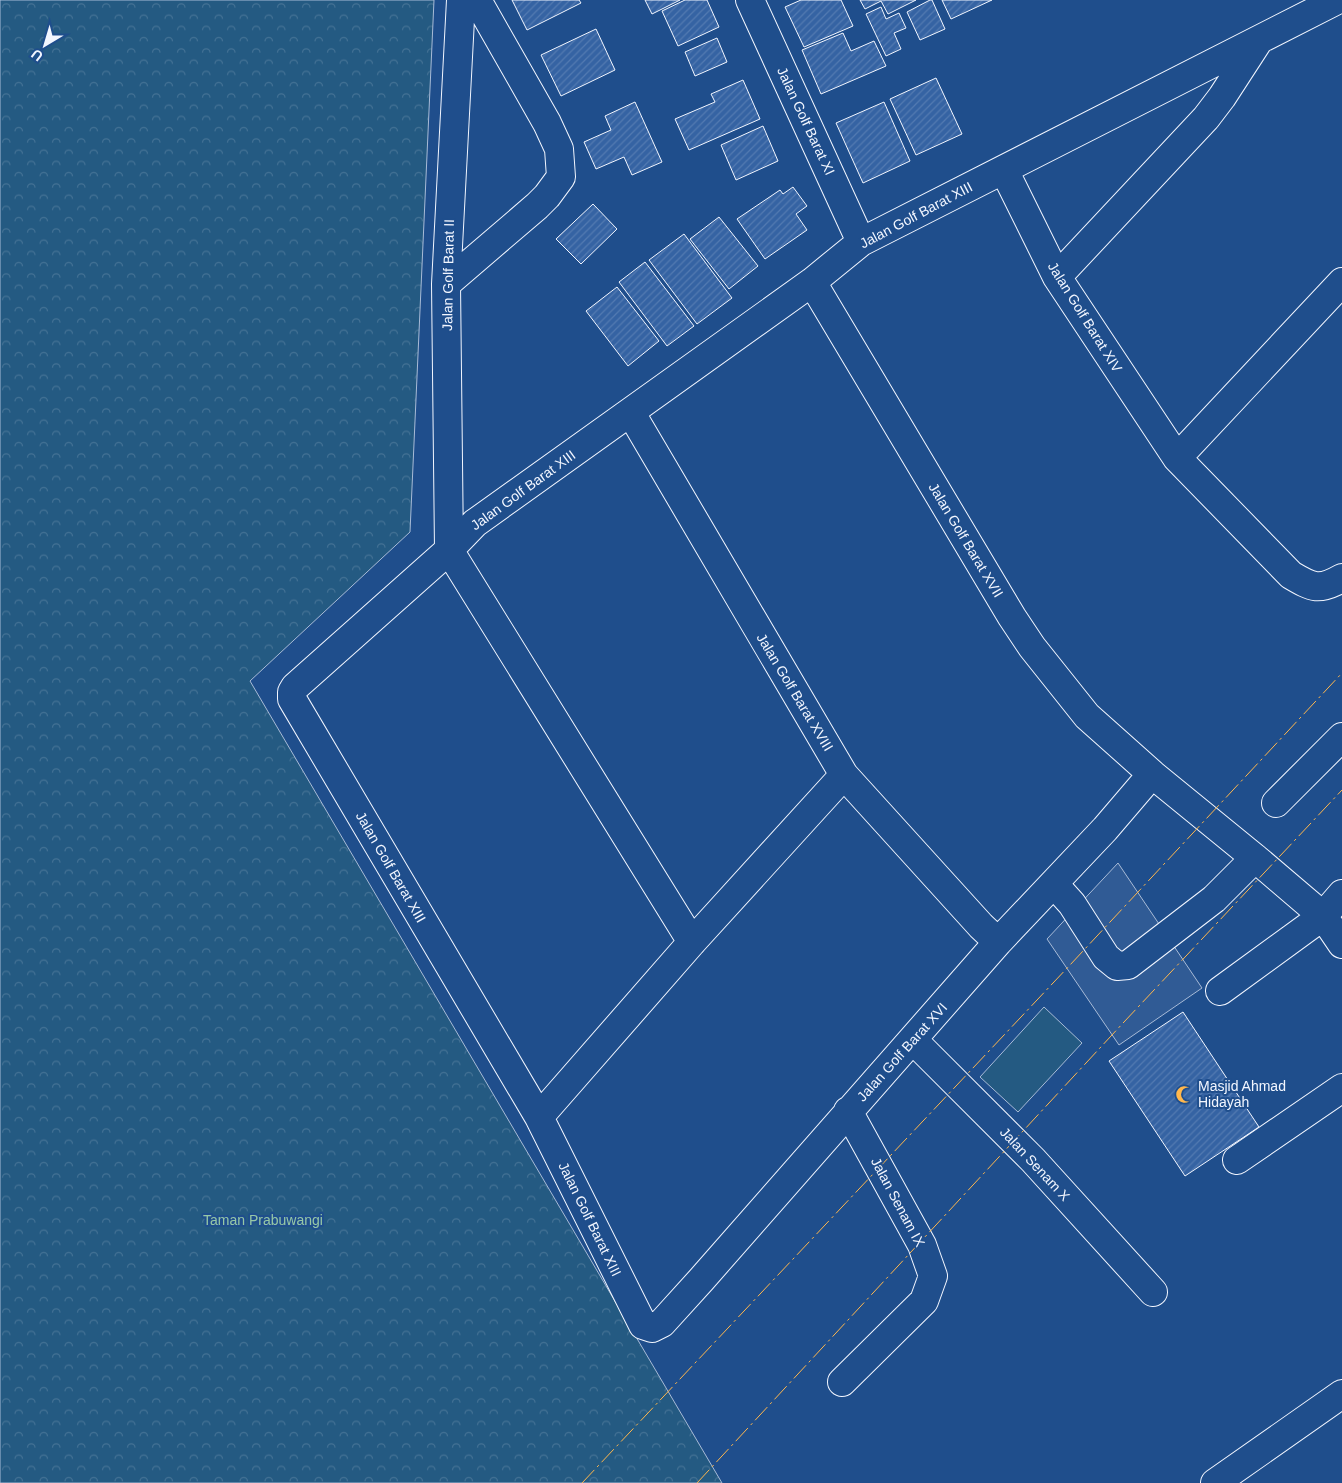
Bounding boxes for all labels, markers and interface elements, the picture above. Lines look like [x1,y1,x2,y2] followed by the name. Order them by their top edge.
[20,20,70,70] north arrow
[28,46,46,65] text: U
[774,64,838,178] street label: Jalan Golf Barat XI
[857,179,975,251] street label: Jalan Golf Barat XIII
[439,219,457,331] street label: Jalan Golf Barat II
[1045,259,1126,376] street label: Jalan Golf Barat XIV
[468,447,578,533] street label: Jalan Golf Barat XIII
[925,480,1007,600] street label: Jalan Golf Barat XVII
[753,630,837,754] street label: Jalan Golf Barat XVIII
[353,809,429,925] street label: Jalan Golf Barat XIII
[854,1000,950,1104] street label: Jalan Golf Barat XVI
[1198,1078,1286,1110] place label: Masjid Ahmad Hidayah
[1174,1084,1194,1104] mosque icon: Masjid Ahmad Hidayah
[997,1124,1074,1205] street label: Jalan Senam X
[868,1155,929,1250] street label: Jalan Senam IX
[555,1159,625,1279] street label: Jalan Golf Barat XIII
[203,1212,323,1228] park label: Taman Prabuwangi

